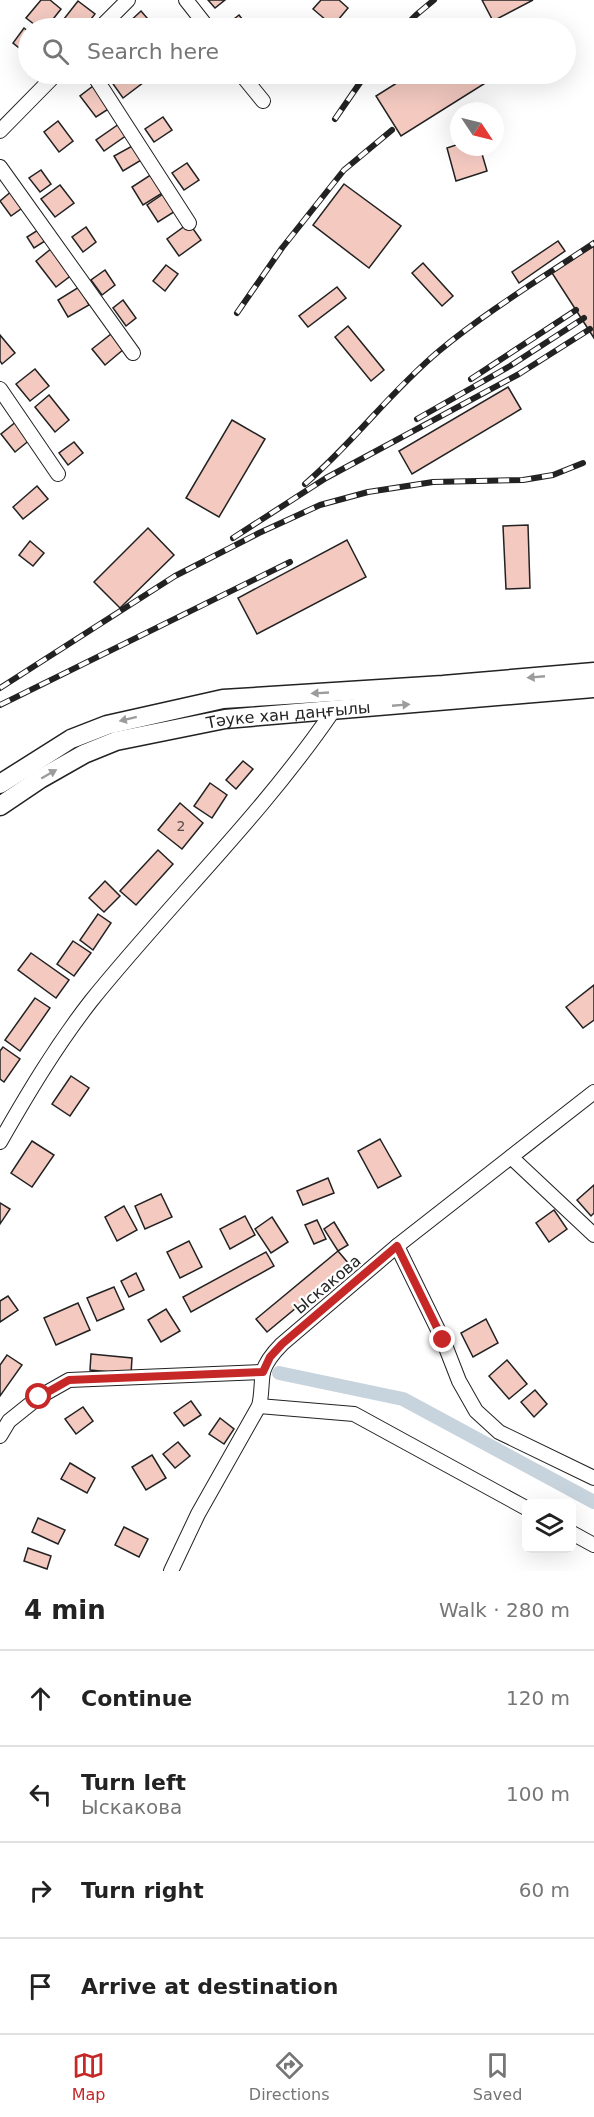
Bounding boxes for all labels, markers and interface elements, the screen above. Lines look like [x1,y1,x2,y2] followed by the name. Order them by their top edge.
[18,18,576,84] search box
[39,35,72,68] icon: search
[87,39,219,64] text: Search here
[450,102,504,156] north arrow
[526,672,545,682] one-way arrow
[311,688,330,697] one-way arrow
[204,698,371,733] street label: Тәуке хан даңғылы
[392,700,411,710] one-way arrow
[119,715,137,725] one-way arrow
[41,769,58,779] one-way arrow
[177,818,185,834] house number: 2
[290,1251,364,1318] street label: Ыскакова
[429,1326,455,1352] route end
[25,1383,51,1409] route start
[522,1499,576,1553] map controls
[522,1499,576,1553] button: layers
[24,1595,106,1625] text: 4 min
[439,1598,570,1622] text: Walk · 280 m
[24,1682,57,1715] icon: ahead
[81,1686,192,1711] text: Continue
[506,1686,570,1710] text: 120 m
[81,1770,186,1795] text: Turn left
[24,1778,57,1811] icon: left
[506,1782,570,1806] text: 100 m
[81,1795,182,1819] text: Ыскакова
[24,1874,57,1907] icon: right
[81,1878,204,1903] text: Turn right
[519,1878,570,1902] text: 60 m
[24,1970,57,2003] icon: arrive
[81,1974,338,1999] text: Arrive at destination
[72,2049,105,2104] tab: Map
[249,2049,329,2104] tab: Directions
[473,2049,522,2104] tab: Saved

